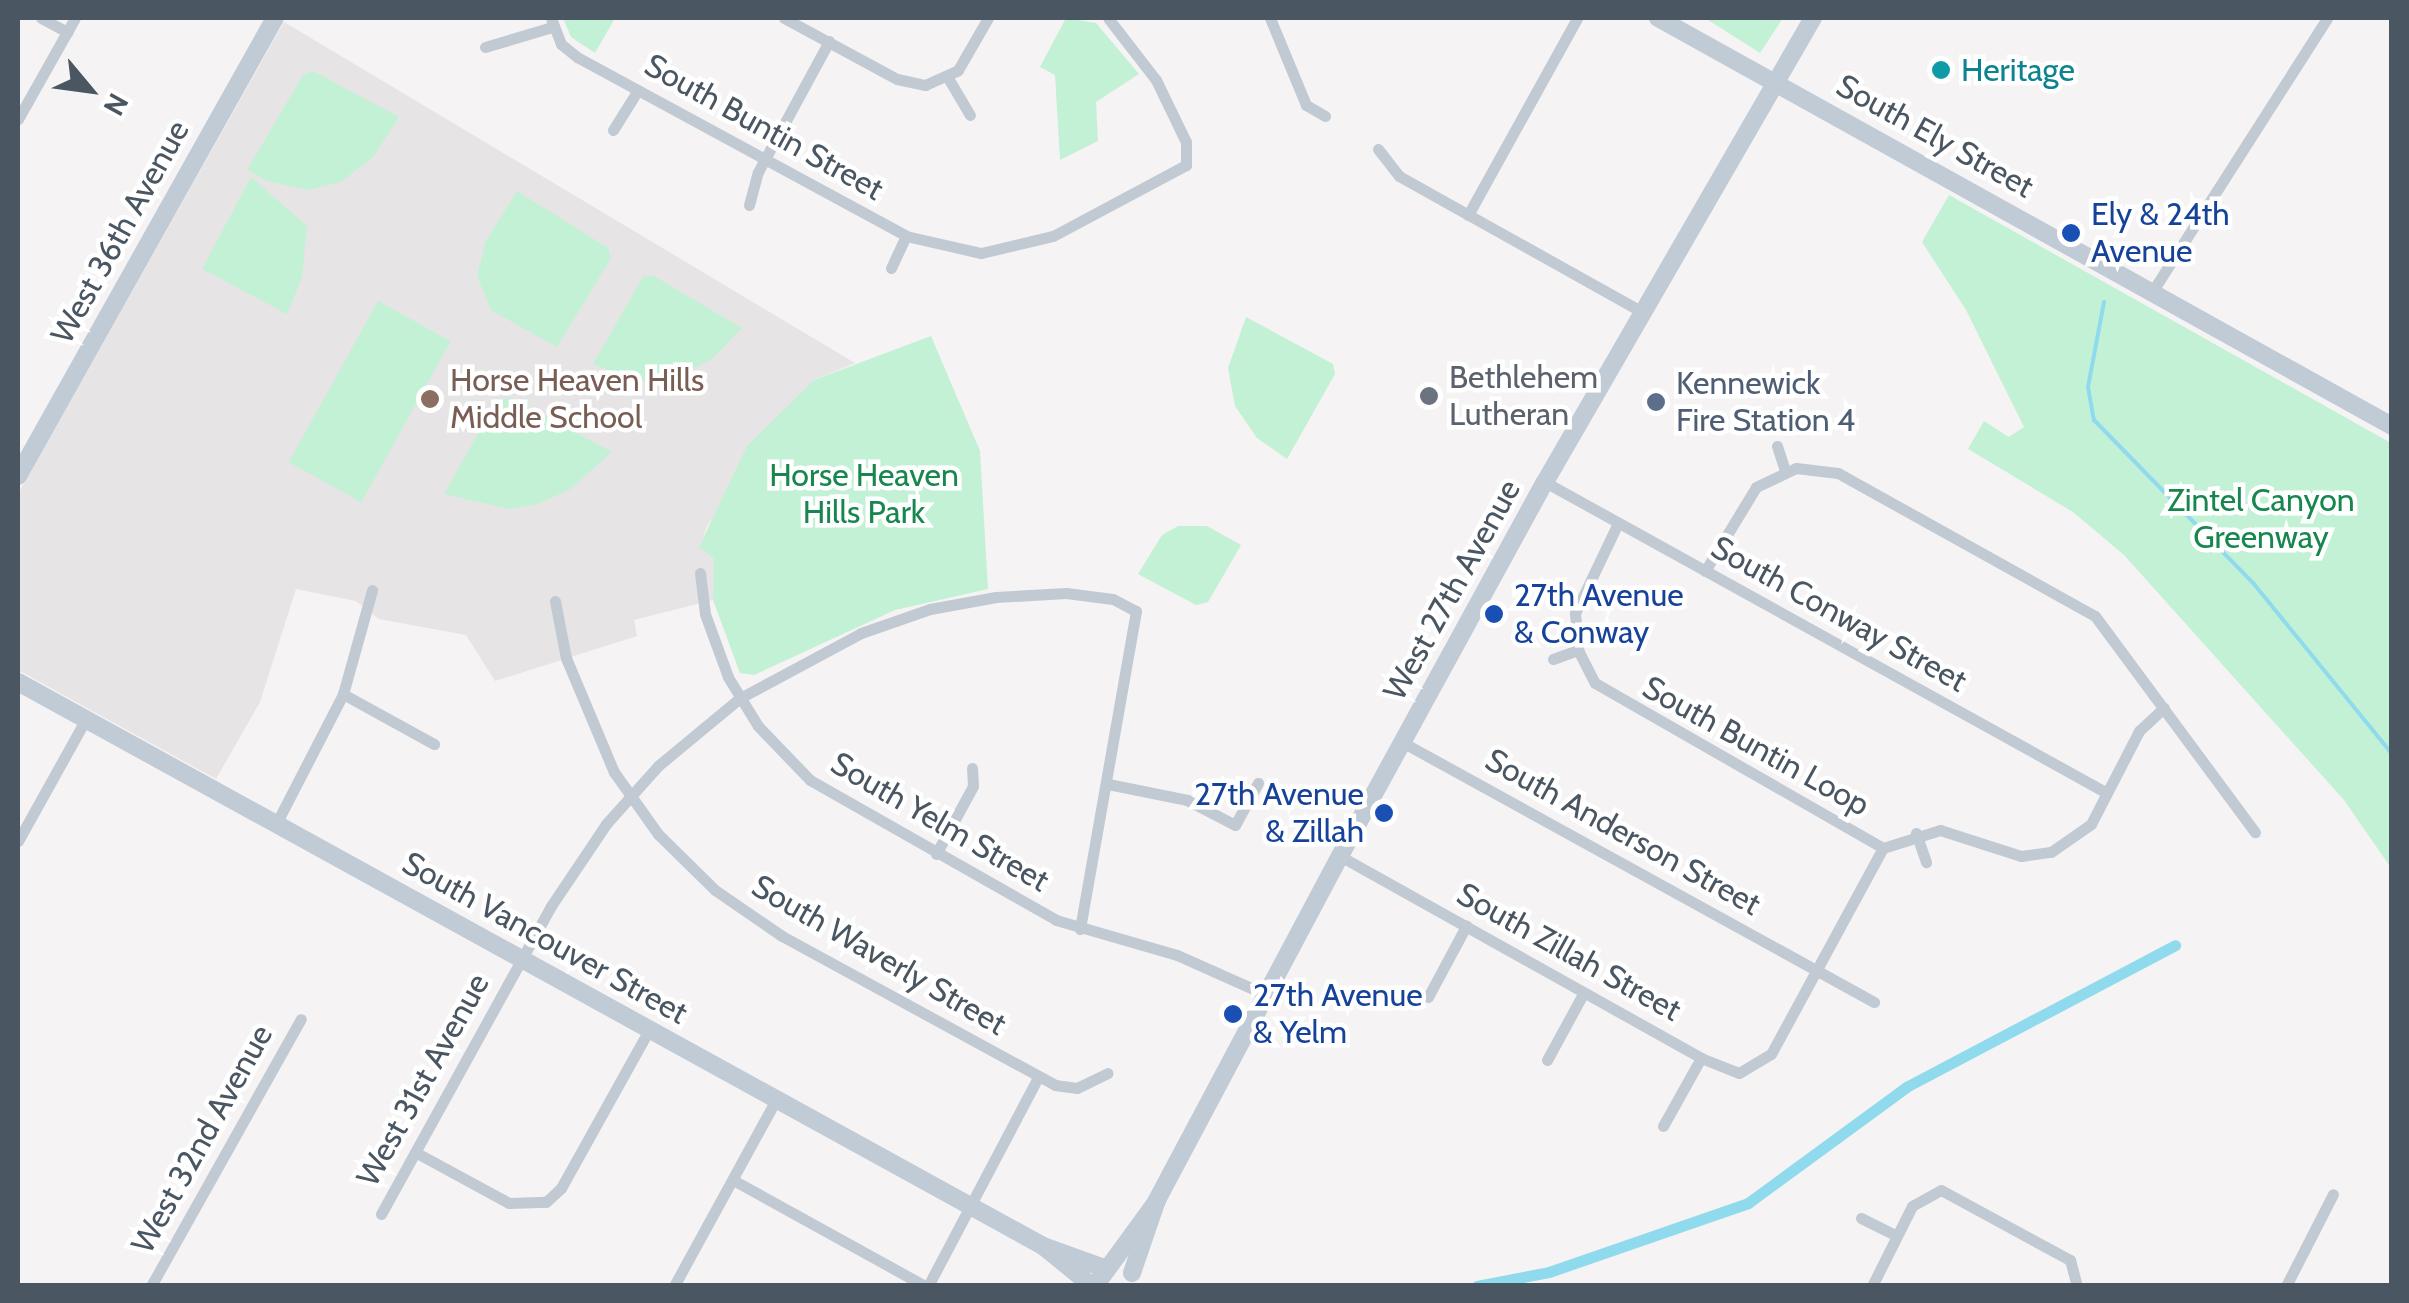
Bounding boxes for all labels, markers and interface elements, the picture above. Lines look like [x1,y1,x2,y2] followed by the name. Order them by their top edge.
[40,40,140,140] north arrow
[638,46,890,208] street label: South Buntin Street
[1961,51,2075,89] place label: Heritage
[1930,59,1952,81] marker: Heritage
[1830,66,2040,206] street label: South Ely Street
[97,88,136,121] text: N
[43,114,197,350] street label: West 36th Avenue
[2091,196,2230,271] place label: Ely & 24th Avenue
[2060,222,2082,244] marker: Ely & 24th Avenue
[1449,359,1598,434] place label: Bethlehem Lutheran
[450,362,704,437] place label: Horse Heaven Hills Middle School
[1676,365,1855,440] place label: Kennewick Fire Station 4
[1418,385,1440,407] marker: Bethlehem Lutheran
[419,388,441,410] marker: Horse Heaven Hills Middle School
[1645,391,1667,413] marker: Kennewick Fire Station 4
[769,457,959,532] park label: Horse Heaven Hills Park
[1376,473,1528,707] street label: West 27th Avenue
[2167,482,2355,557] park label: Zintel Canyon Greenway
[1705,528,1973,700] street label: South Conway Street
[1514,577,1684,652] place label: 27th Avenue & Conway
[1483,603,1505,625] marker: 27th Avenue & Conway
[1636,668,1876,824] street label: South Buntin Loop
[1479,740,1767,924] street label: South Anderson Street
[824,744,1056,900] street label: South Yelm Street
[1194,776,1364,851] place label: 27th Avenue & Zillah
[1373,802,1395,824] marker: 27th Avenue & Zillah
[396,844,694,1032] street label: South Vancouver Street
[745,867,1013,1043] street label: South Waverly Street
[1450,875,1688,1029] street label: South Zillah Street
[349,967,497,1193] street label: West 31st Avenue
[1253,977,1423,1052] place label: 27th Avenue & Yelm
[1222,1003,1244,1025] marker: 27th Avenue & Yelm
[123,1018,281,1260] street label: West 32nd Avenue

